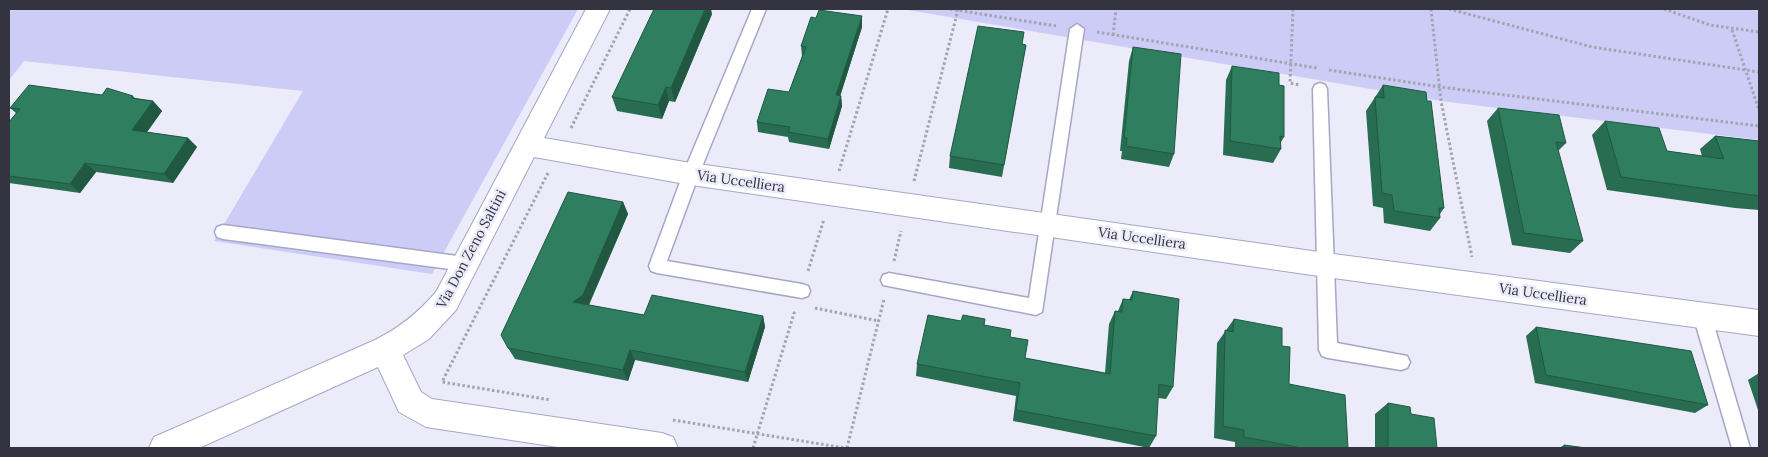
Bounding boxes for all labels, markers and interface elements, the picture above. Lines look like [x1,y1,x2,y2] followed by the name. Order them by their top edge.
[695,166,786,196] street label: Via Uccelliera
[432,187,510,312] street label: Via Don Zeno Saltini
[1096,223,1187,253] street label: Via Uccelliera
[1497,279,1588,309] street label: Via Uccelliera

